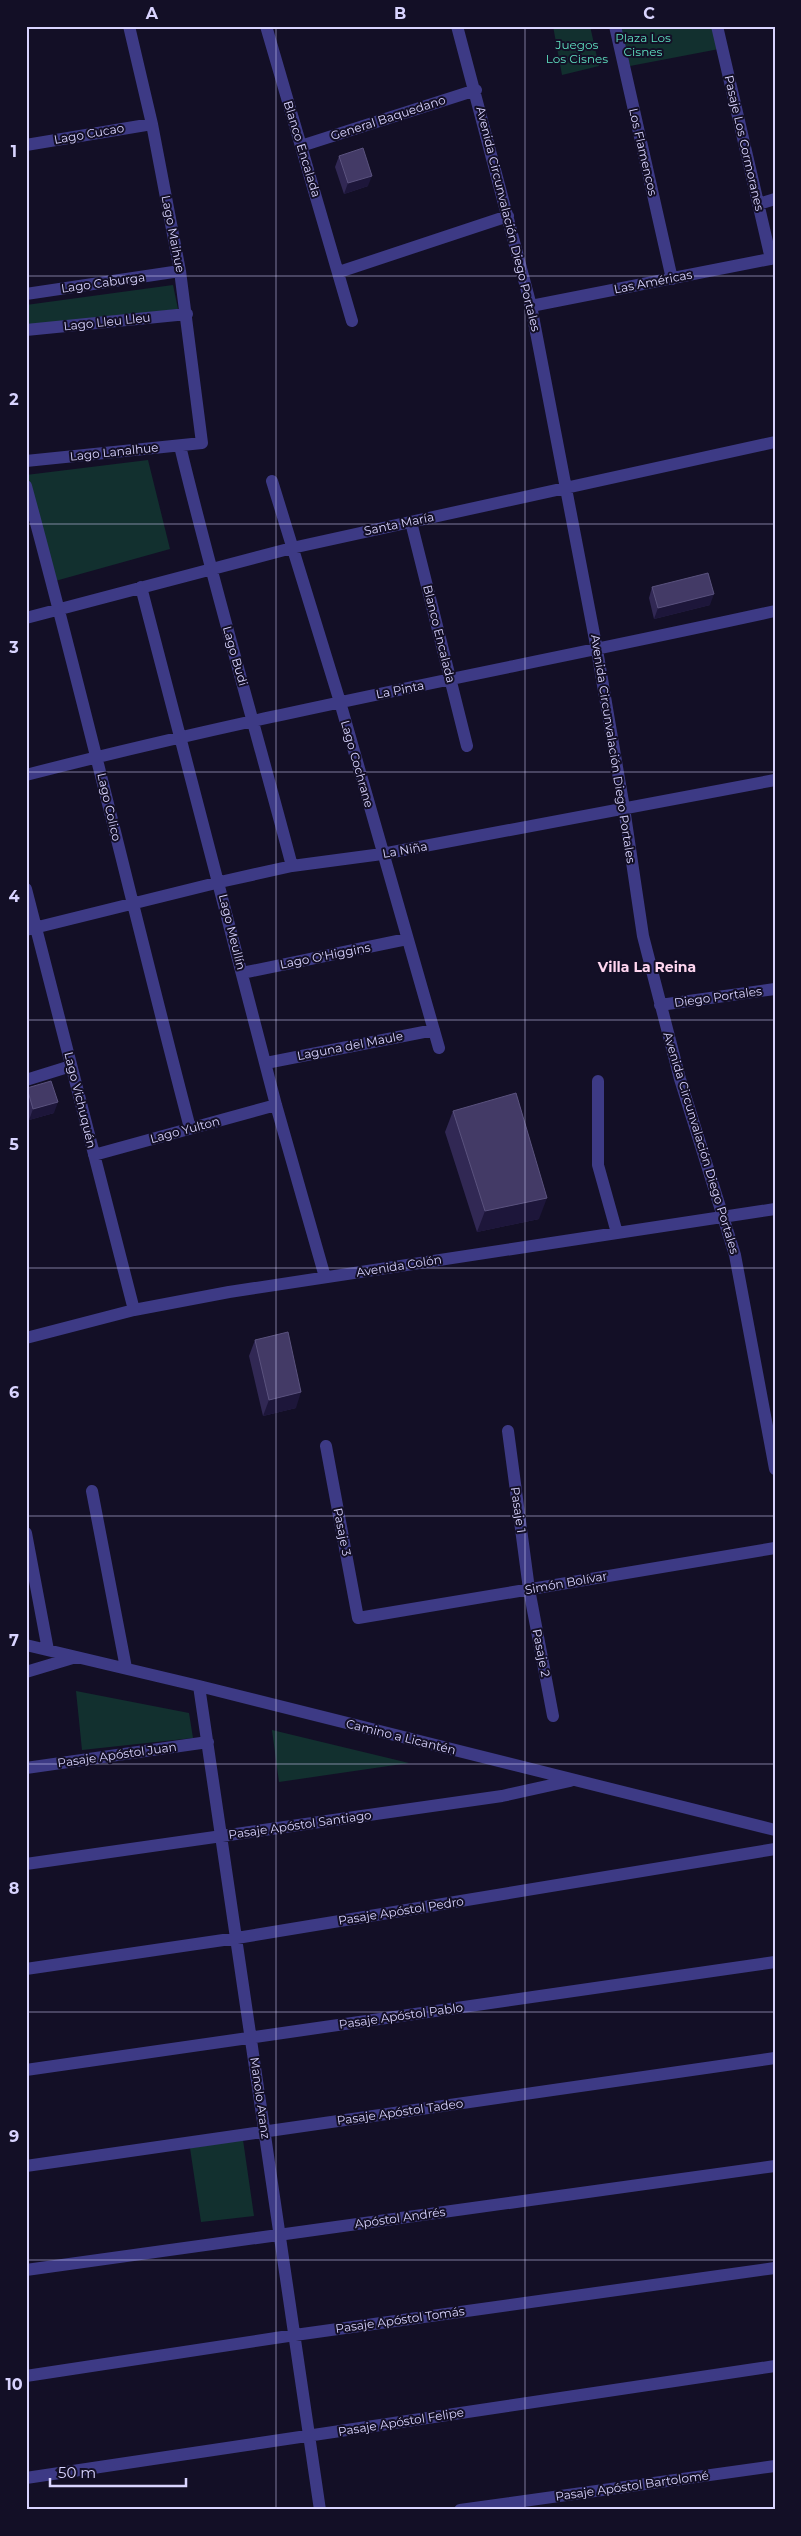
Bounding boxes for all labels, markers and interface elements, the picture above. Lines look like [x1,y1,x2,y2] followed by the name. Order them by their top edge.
[145,4,159,23] text: A
[394,4,406,23] text: B
[643,4,655,23] text: C
[615,30,671,59] park label: Plaza Los Cisnes
[546,37,608,66] park label: Juegos Los Cisnes
[722,73,767,212] street label: Pasaje Los Cormoranes
[328,92,447,143] street label: General Baquedano
[281,99,324,199] street label: Blanco Encalada
[473,105,544,333] street label: Avenida Circunvalación Diego Portales
[626,107,661,197] street label: Los Flamencos
[53,120,125,147] street label: Lago Cucao
[11,142,17,161] text: 1
[159,194,188,274] street label: Lago Maihue
[613,267,693,296] street label: Las Américas
[60,269,146,296] street label: Lago Caburga
[63,309,151,334] street label: Lago Lleu Lleu
[9,390,19,409] text: 2
[69,439,159,464] street label: Lago Lanalhue
[363,509,435,538] street label: Santa María
[420,583,459,684] street label: Blanco Encalada
[220,624,251,687] street label: Lago Budi
[588,633,639,865] street label: Avenida Circunvalación Diego Portales
[8,638,19,657] text: 3
[374,677,425,702] street label: La Pinta
[338,718,377,809] street label: Lago Cochrane
[94,771,125,842] street label: Lago Colico
[381,838,429,861] street label: La Niña
[8,887,20,906] text: 4
[216,892,249,971] street label: Lago Meullín
[278,939,372,972] street label: Lago O'Higgins
[597,958,696,976] district label: Villa La Reina
[673,983,763,1010] street label: Diego Portales
[296,1028,404,1063] street label: Laguna del Maule
[660,1030,743,1256] street label: Avenida Circunvalación Diego Portales
[61,1050,100,1150] street label: Lago Vichuquén
[148,1113,221,1146] street label: Lago Yulton
[9,1135,19,1154] text: 5
[355,1251,443,1280] street label: Avenida Colón
[9,1383,19,1402] text: 6
[508,1486,529,1534] street label: Pasaje 1
[330,1506,355,1558] street label: Pasaje 3
[524,1568,608,1597] street label: Simón Bolívar
[529,1627,554,1679] street label: Pasaje 2
[9,1631,19,1650] text: 7
[345,1716,458,1757] street label: Camino a Licantén
[56,1739,177,1770] street label: Pasaje Apóstol Juan
[227,1807,372,1842] street label: Pasaje Apóstol Santiago
[9,1879,19,1898] text: 8
[337,1893,465,1928] street label: Pasaje Apóstol Pedro
[338,1999,464,2032] street label: Pasaje Apóstol Pablo
[247,2056,274,2140] street label: Manolo Aranz
[336,2095,464,2128] street label: Pasaje Apóstol Tadeo
[9,2127,19,2146] text: 9
[354,2204,446,2231] street label: Apóstol Andrés
[334,2303,466,2336] street label: Pasaje Apóstol Tomás
[5,2375,23,2394] text: 10
[337,2404,465,2439] street label: Pasaje Apóstol Felipe
[50,2456,186,2488] scale bar
[58,2463,96,2482] text: 50 m
[554,2467,710,2504] street label: Pasaje Apóstol Bartolomé

